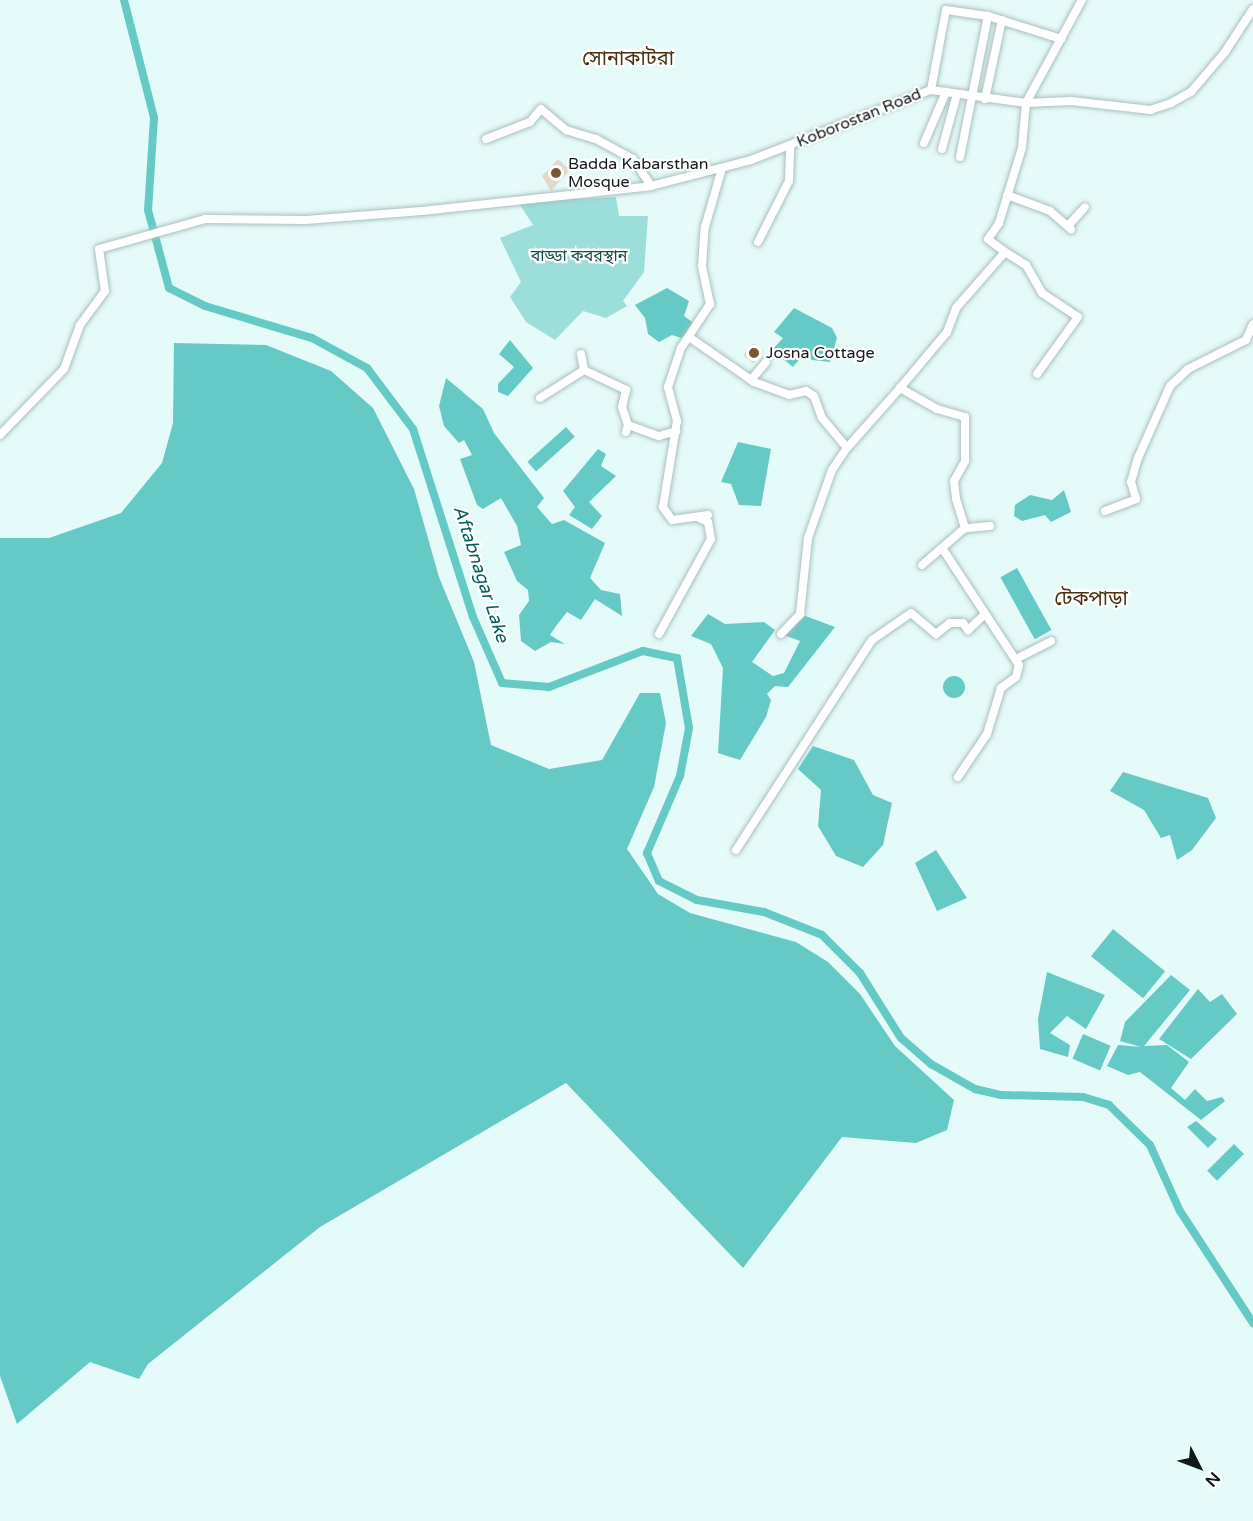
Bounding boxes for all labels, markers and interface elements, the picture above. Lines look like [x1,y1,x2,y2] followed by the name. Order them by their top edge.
[582,47,674,71] district label: সোনাকাটরা
[794,84,924,152] street label: Koborostan Road
[568,154,709,192] place label: Badda Kabarsthan Mosque
[549,166,563,180] marker: Badda Kabarsthan Mosque
[531,246,627,266] park label: বাড্ডা কবরস্থান
[766,343,875,363] place label: Josna Cottage
[747,346,761,360] marker: Josna Cottage
[449,503,513,645] water label: Aftabnagar Lake
[1054,587,1128,611] district label: টেকপাড়া
[1169,1437,1229,1497] north arrow
[1201,1468,1224,1491] text: N

